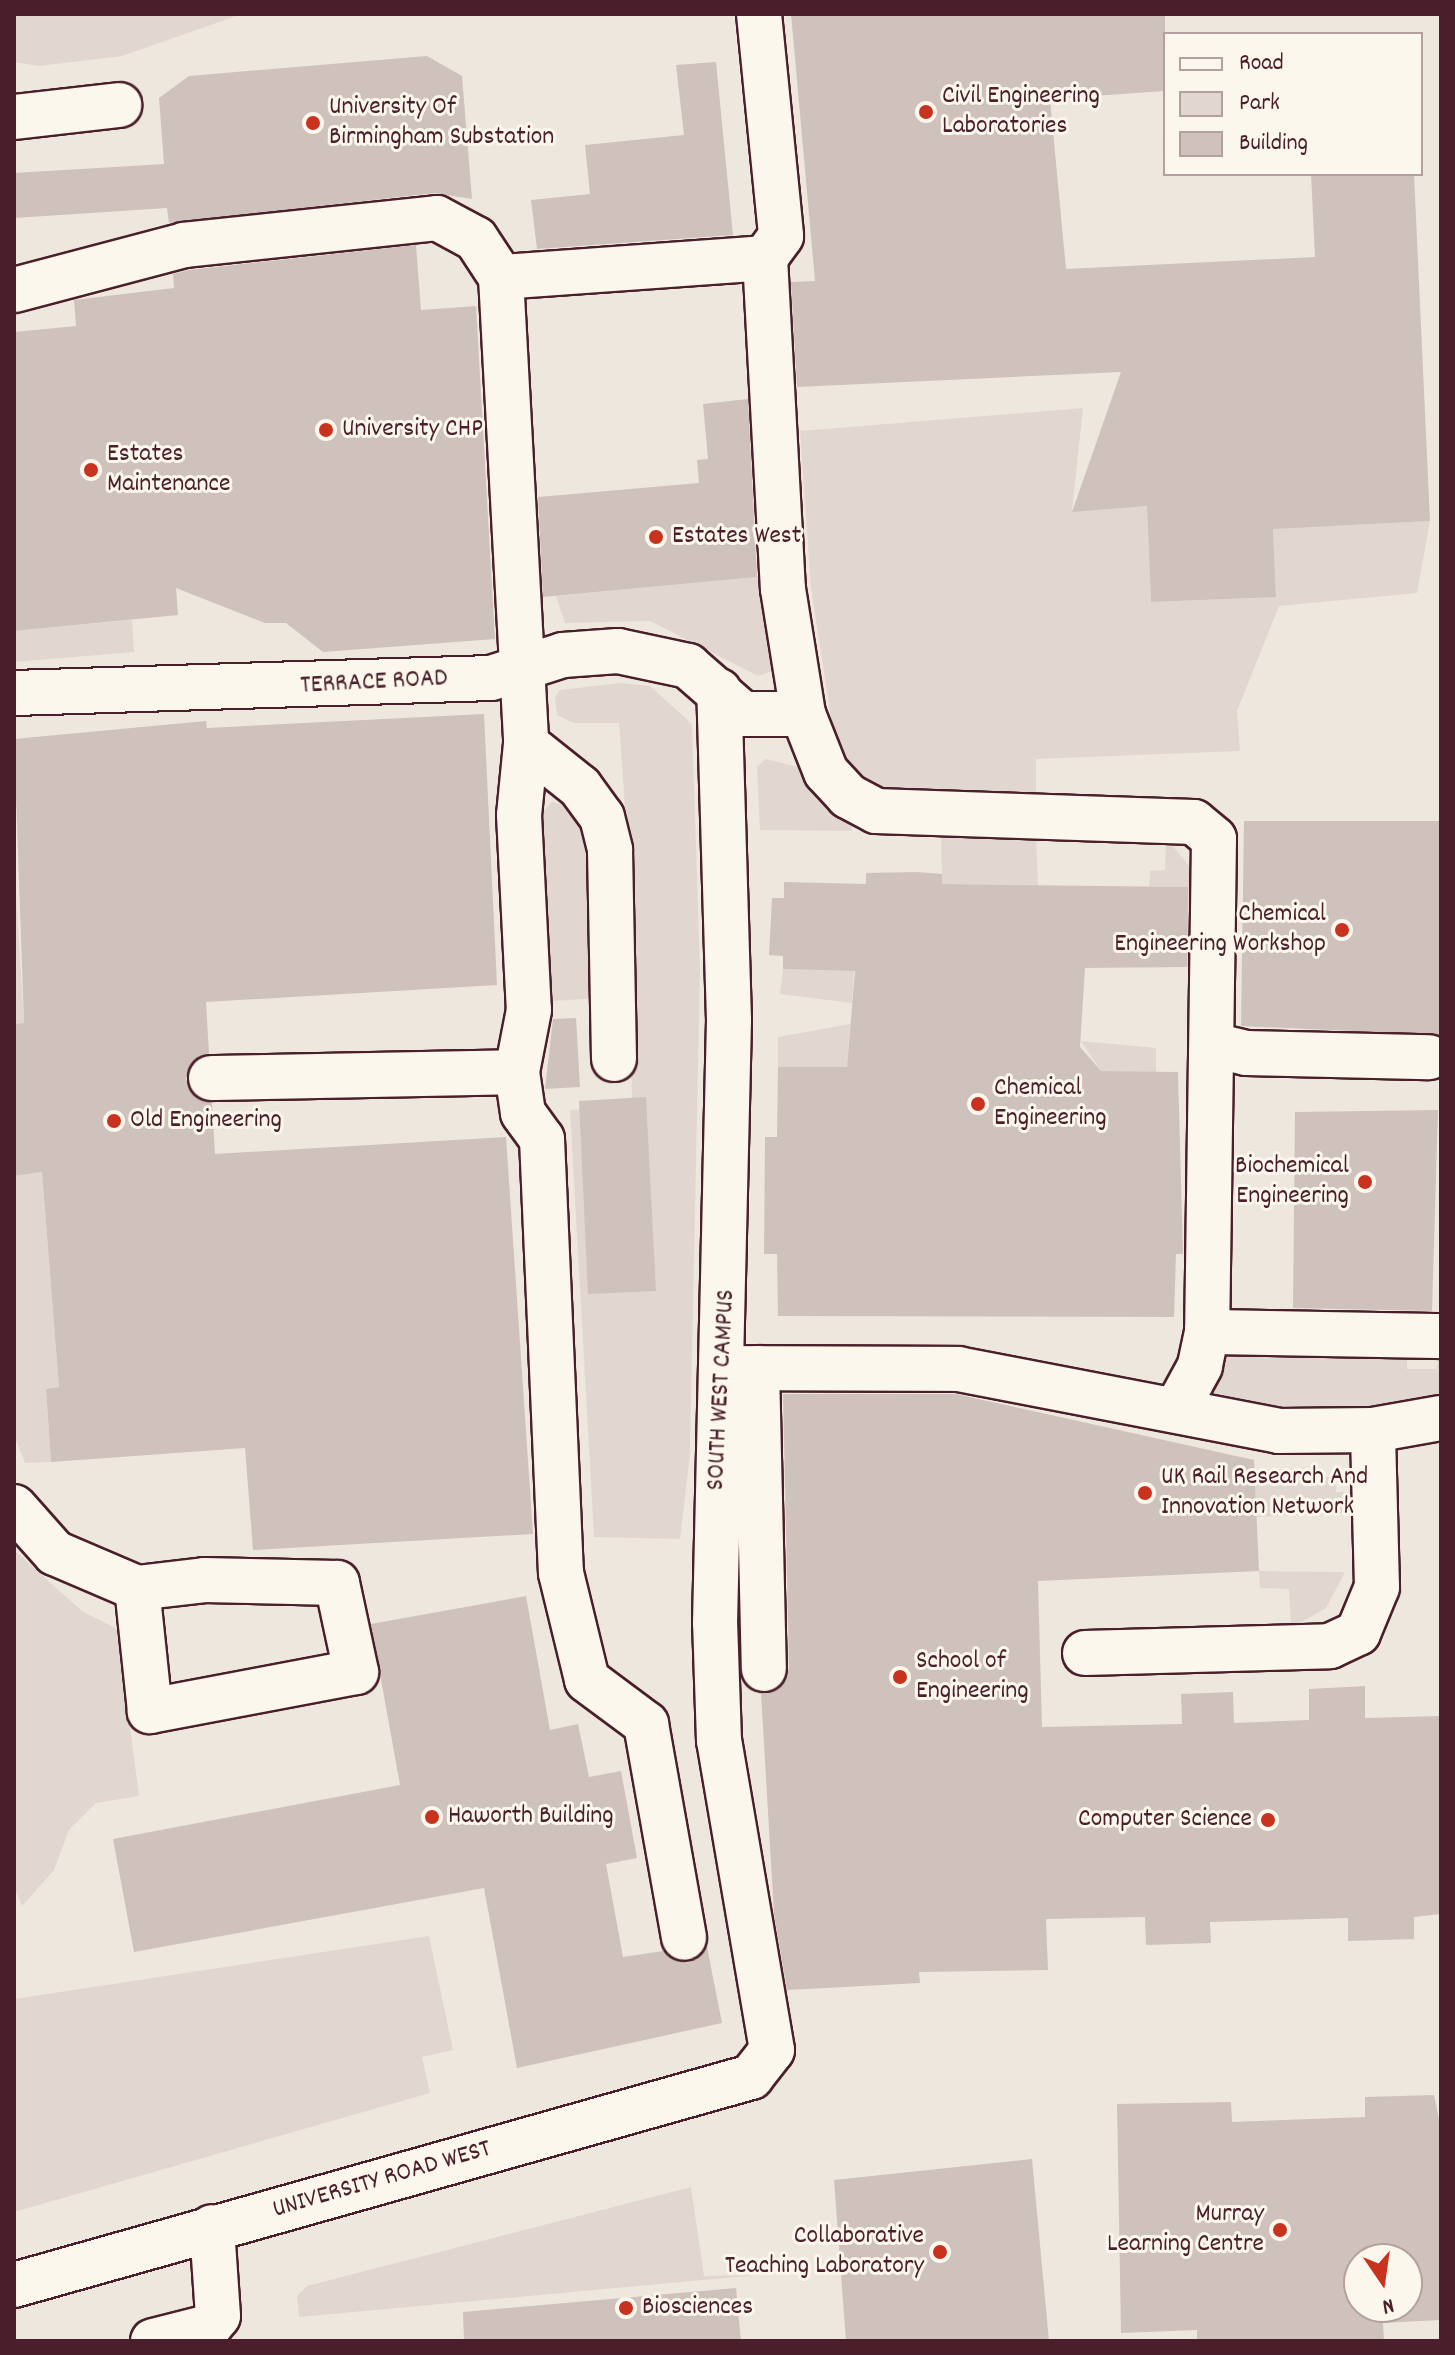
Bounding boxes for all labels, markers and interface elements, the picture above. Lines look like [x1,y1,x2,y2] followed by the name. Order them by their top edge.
[1163,32,1423,176] legend
[1239,47,1284,81] text: Road
[942,81,1100,142] place label: Civil Engineering Laboratories
[1239,87,1280,121] text: Park
[329,92,554,154] place label: University Of Birmingham Substation
[917,103,935,121] marker: Civil Engineering Laboratories
[304,114,322,132] marker: University Of Birmingham Substation
[1239,127,1308,161] text: Building
[342,414,483,446] place label: University CHP
[317,421,335,439] marker: University CHP
[107,439,230,500] place label: Estates Maintenance
[82,461,100,479] marker: Estates Maintenance
[672,521,801,553] place label: Estates West
[647,528,665,546] marker: Estates West
[300,664,448,702] street label: TERRACE ROAD
[1114,899,1326,960] place label: Chemical Engineering Workshop
[1333,921,1351,939] marker: Chemical Engineering Workshop
[994,1073,1107,1134] place label: Chemical Engineering
[969,1095,987,1113] marker: Chemical Engineering
[130,1105,282,1137] place label: Old Engineering
[105,1112,123,1130] marker: Old Engineering
[1235,1151,1349,1212] place label: Biochemical Engineering
[1356,1173,1374,1191] marker: Biochemical Engineering
[701,1289,743,1491] street label: SOUTH WEST CAMPUS
[1161,1462,1368,1524] place label: UK Rail Research And Innovation Network
[1136,1484,1154,1502] marker: UK Rail Research And Innovation Network
[916,1646,1029,1708] place label: School of Engineering
[891,1668,909,1686] marker: School of Engineering
[448,1801,614,1833] place label: Haworth Building
[1078,1804,1252,1836] place label: Computer Science
[423,1808,441,1826] marker: Haworth Building
[1259,1811,1277,1829] marker: Computer Science
[269,2134,495,2226] street label: UNIVERSITY ROAD WEST
[1107,2199,1264,2260] place label: Murray Learning Centre
[725,2221,924,2282] place label: Collaborative Teaching Laboratory
[1271,2221,1289,2239] marker: Murray Learning Centre
[931,2243,949,2261] marker: Collaborative Teaching Laboratory
[1343,2243,1423,2323] north arrow
[1379,2289,1397,2321] text: N
[642,2292,753,2324] place label: Biosciences
[617,2299,635,2317] marker: Biosciences

